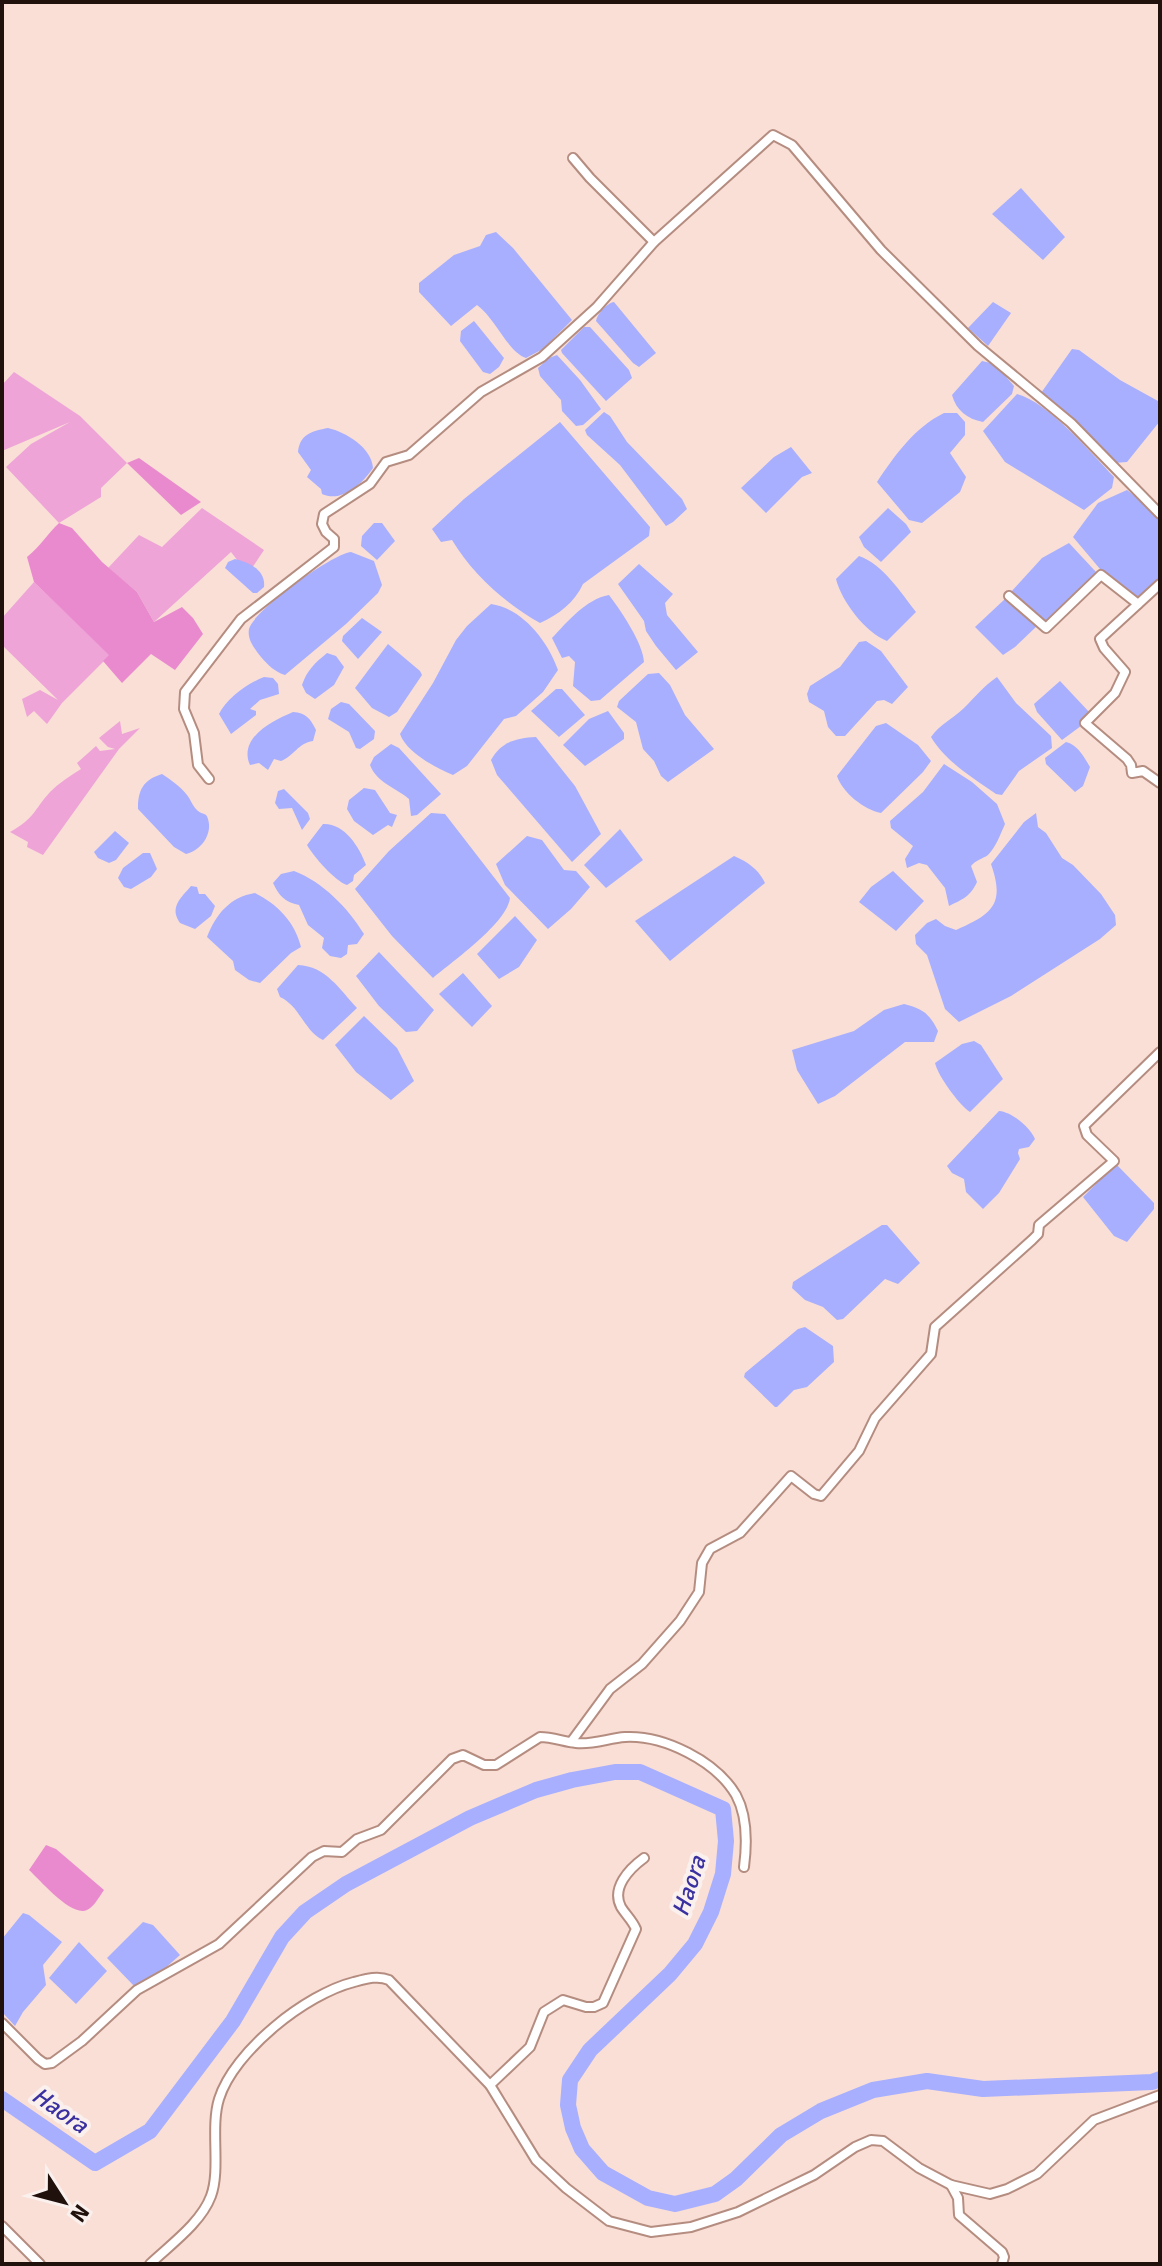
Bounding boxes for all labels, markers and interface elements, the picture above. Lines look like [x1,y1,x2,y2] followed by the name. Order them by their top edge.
[665,1851,713,1920] water label: Haora
[26,2080,94,2140] water label: Haora
[24,2162,104,2242] north arrow
[64,2199,95,2228] text: N

